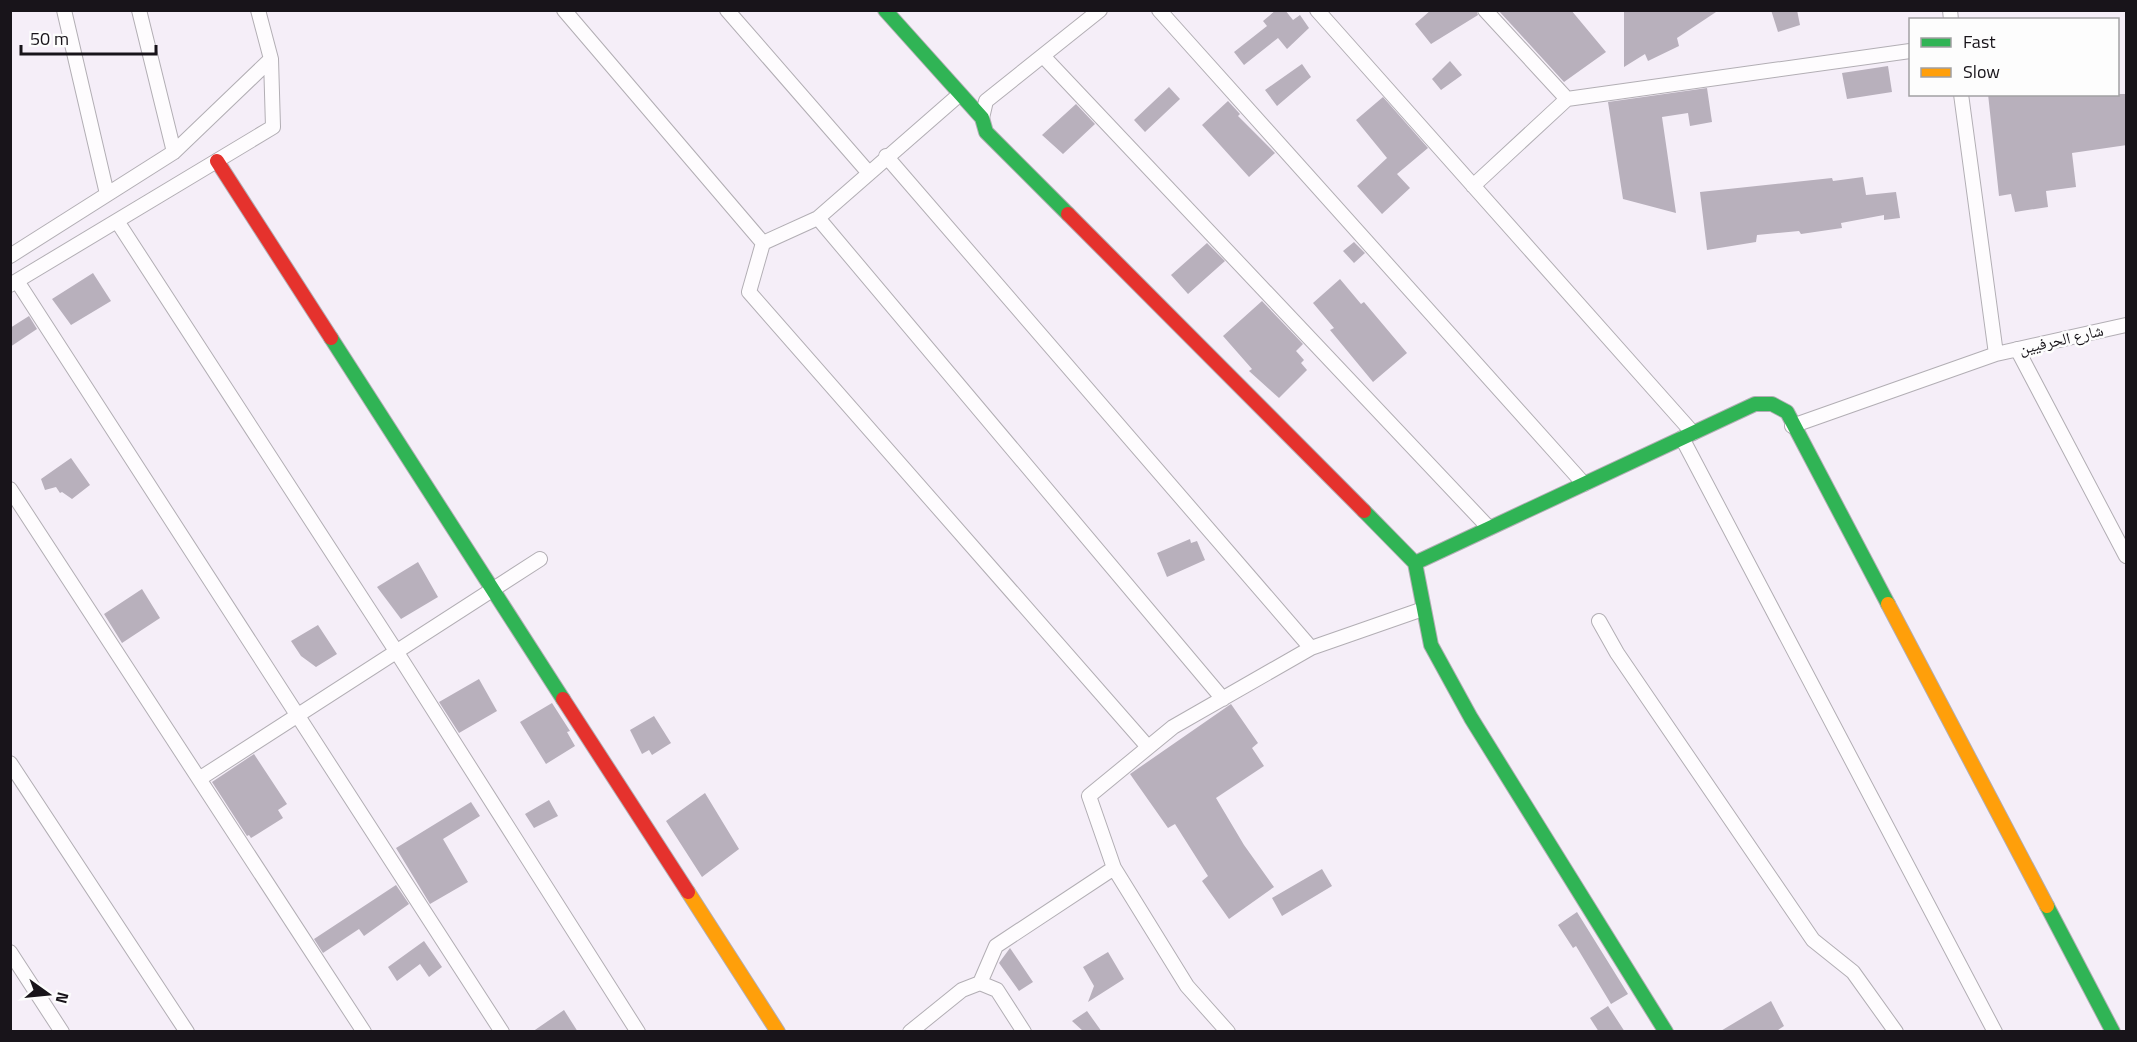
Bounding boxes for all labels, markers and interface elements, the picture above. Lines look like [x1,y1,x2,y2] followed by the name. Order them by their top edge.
[21,18,156,56] scale bar
[1909,18,2119,96] legend
[30,25,69,52] text: 50 m
[1963,28,1996,55] text: Fast
[1963,58,2000,85] text: Slow
[2016,318,2106,360] street label: شارع الحرفيين
[18,964,78,1024] north arrow
[49,989,76,1006] text: N

